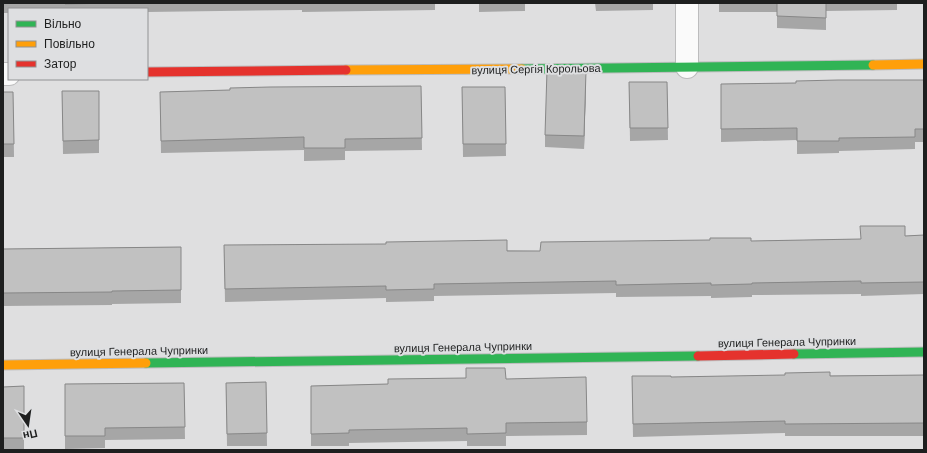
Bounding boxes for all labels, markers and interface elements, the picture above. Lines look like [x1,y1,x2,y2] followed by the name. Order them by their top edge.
[8,8,148,80] legend
[44,17,82,31] text: Вільно
[44,37,95,51] text: Повільно
[44,57,77,71] text: Затор
[471,62,601,76] street label: вулиця Сергія Корольова
[718,335,856,349] street label: вулиця Генерала Чупринки
[394,340,532,354] street label: вулиця Генерала Чупринки
[70,344,208,358] street label: вулиця Генерала Чупринки
[8,405,48,445] north arrow
[22,427,39,442] text: Пн

